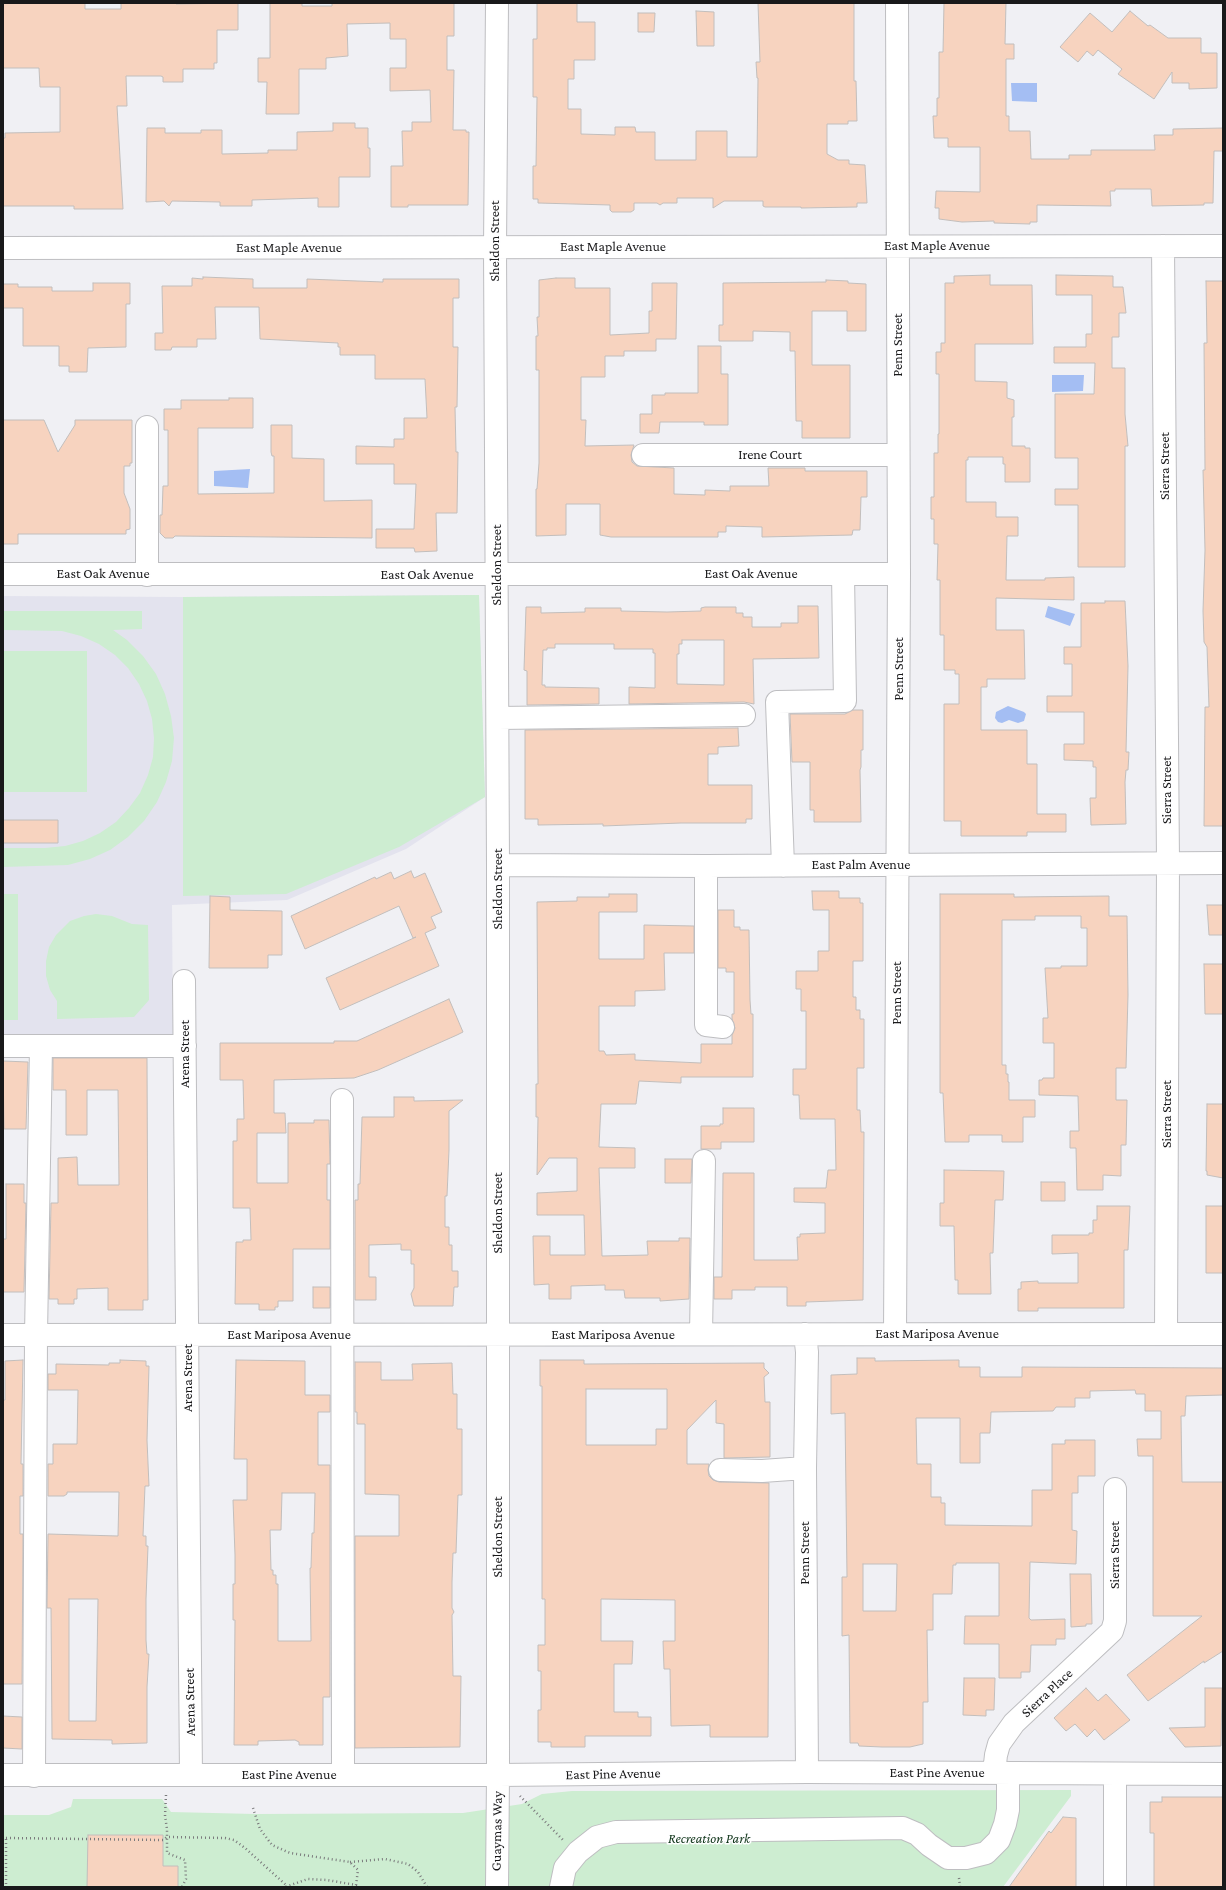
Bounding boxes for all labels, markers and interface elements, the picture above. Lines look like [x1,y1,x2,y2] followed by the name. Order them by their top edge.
[487,200,503,282] street label: Sheldon Street
[884,238,990,254] street label: East Maple Avenue
[560,239,666,255] street label: East Maple Avenue
[236,240,342,256] street label: East Maple Avenue
[890,313,906,377] street label: Penn Street
[1157,432,1173,500] street label: Sierra Street
[738,447,802,463] street label: Irene Court
[489,524,505,606] street label: Sheldon Street
[56,566,150,582] street label: East Oak Avenue
[704,566,798,582] street label: East Oak Avenue
[380,567,474,583] street label: East Oak Avenue
[891,637,907,701] street label: Penn Street
[1159,756,1175,824] street label: Sierra Street
[490,848,506,930] street label: Sheldon Street
[812,857,910,873] street label: East Palm Avenue
[889,961,905,1025] street label: Penn Street
[177,1020,193,1088] street label: Arena Street
[1159,1080,1175,1148] street label: Sierra Street
[490,1172,506,1254] street label: Sheldon Street
[875,1326,999,1342] street label: East Mariposa Avenue
[227,1327,351,1343] street label: East Mariposa Avenue
[551,1327,675,1343] street label: East Mariposa Avenue
[180,1344,196,1412] street label: Arena Street
[490,1496,506,1578] street label: Sheldon Street
[797,1521,813,1585] street label: Penn Street
[1107,1521,1123,1589] street label: Sierra Street
[1018,1665,1076,1721] street label: Sierra Place
[181,1668,199,1736] street label: Arena Street
[565,1765,661,1783] street label: East Pine Avenue
[889,1765,985,1781] street label: East Pine Avenue
[241,1767,337,1783] street label: East Pine Avenue
[488,1791,506,1871] street label: Guaymas Way
[668,1831,750,1847] park label: Recreation Park

